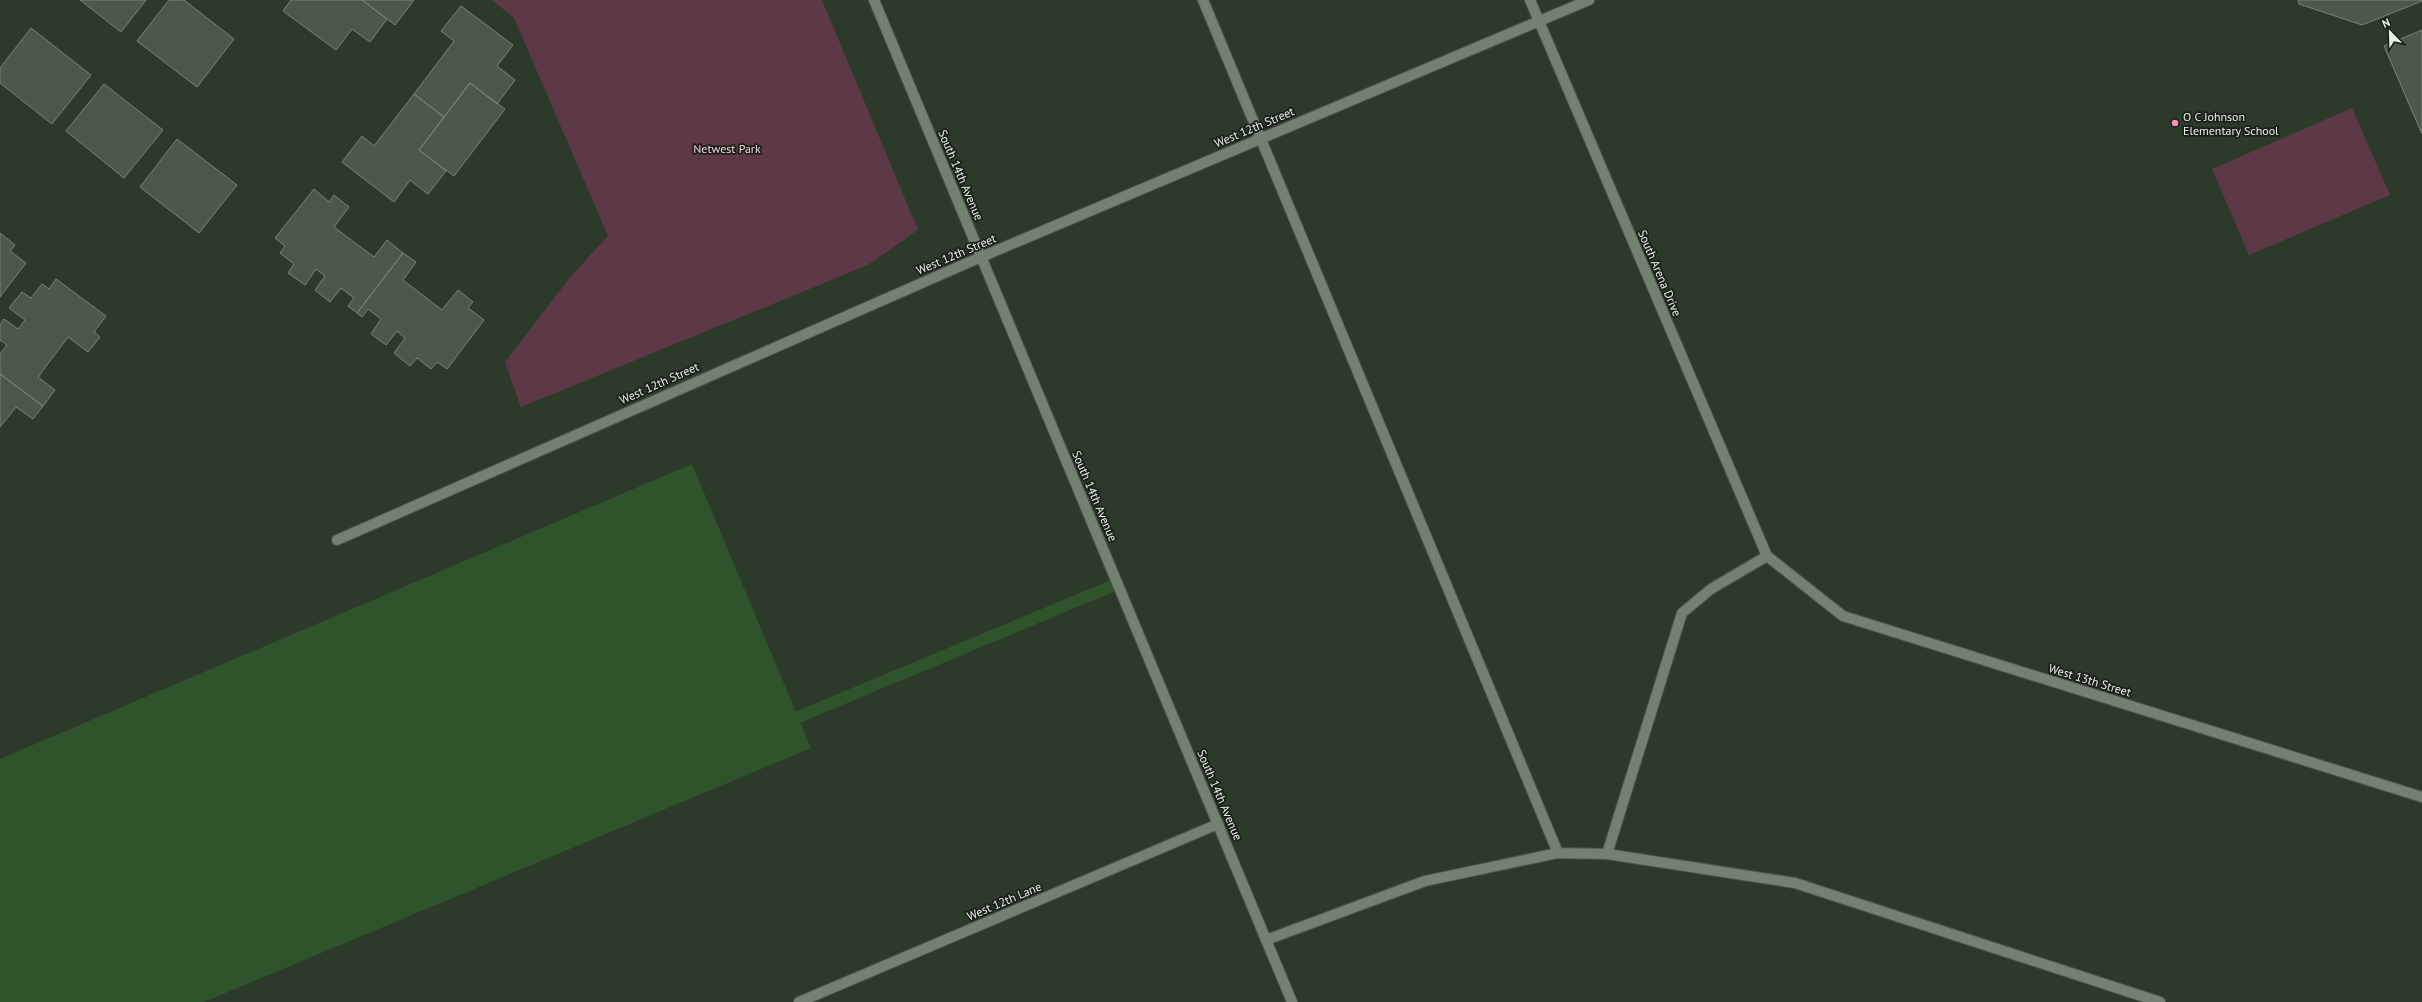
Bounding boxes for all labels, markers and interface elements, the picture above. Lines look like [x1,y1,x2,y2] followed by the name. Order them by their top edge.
[2370,12,2410,52] north arrow
[2380,15,2392,31] text: N
[1212,103,1296,151] street label: West 12th Street
[2183,109,2279,138] place label: O C Johnson Elementary School
[2170,118,2180,128] marker: O C Johnson Elementary School
[935,127,987,223] street label: South 14th Avenue
[693,141,761,156] park label: Netwest Park
[1635,227,1685,319] street label: South Arena Drive
[914,230,998,278] street label: West 12th Street
[617,359,701,407] street label: West 12th Street
[1069,448,1121,544] street label: South 14th Avenue
[2047,660,2133,700] street label: West 13th Street
[1194,747,1246,843] street label: South 14th Avenue
[965,879,1043,923] street label: West 12th Lane

